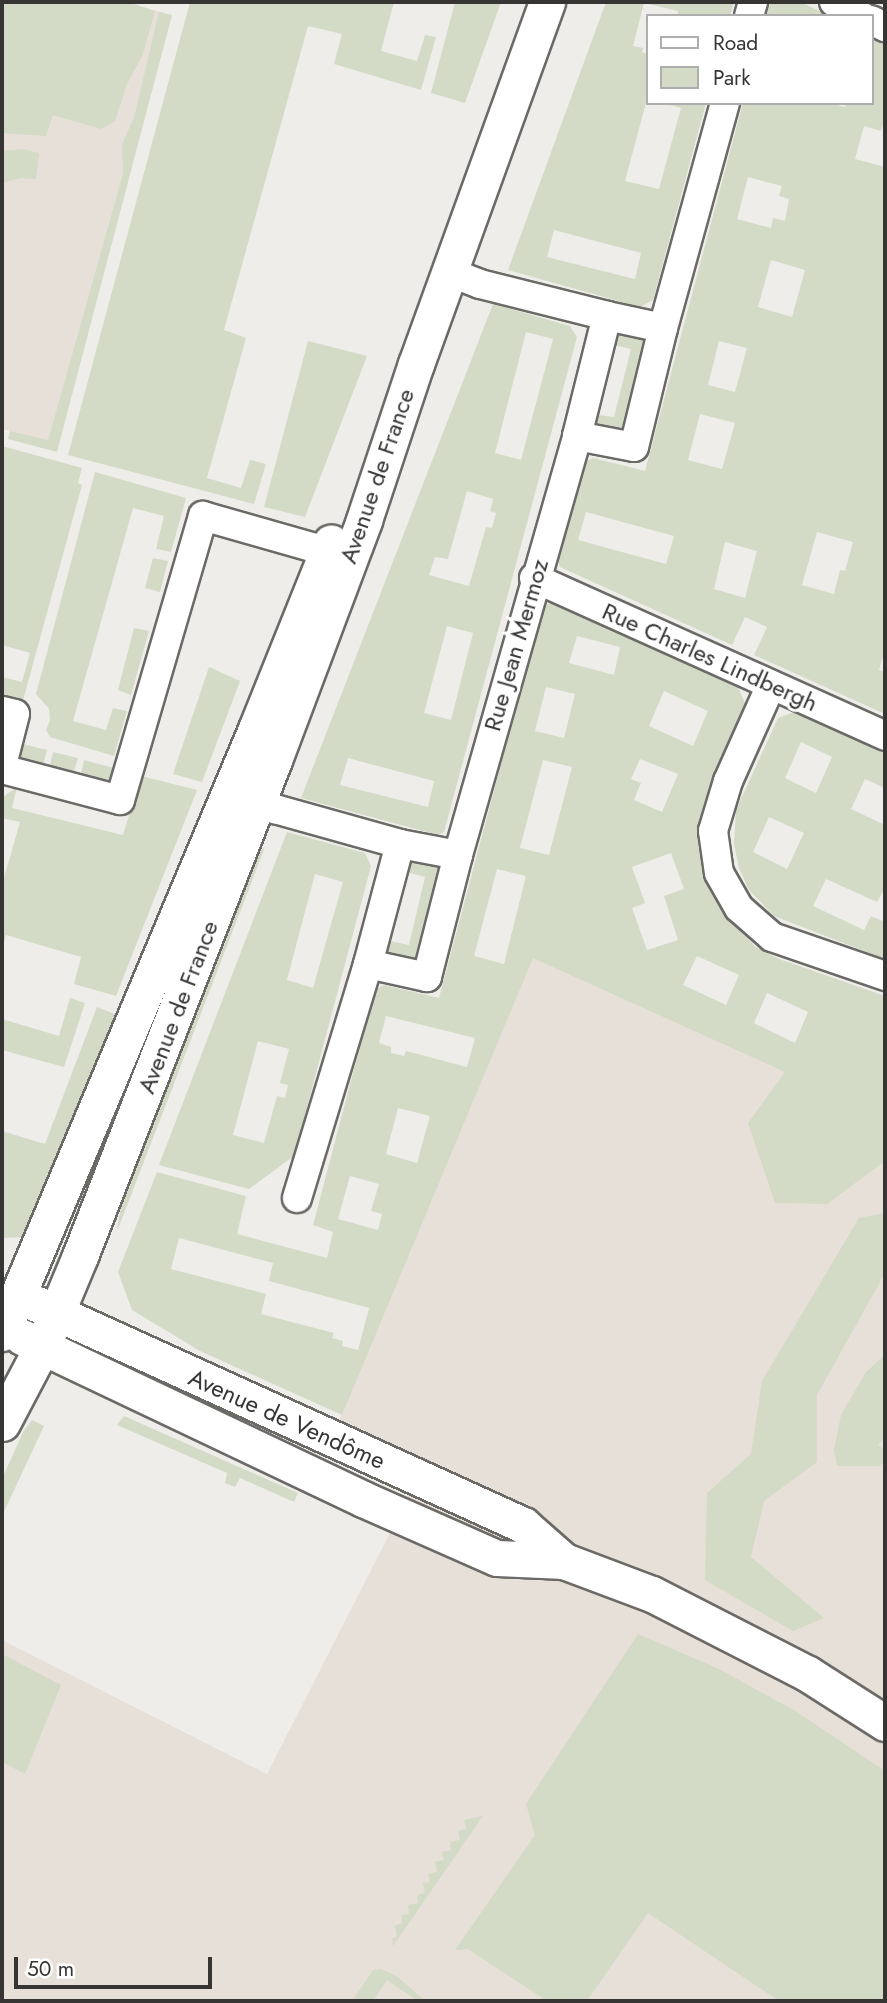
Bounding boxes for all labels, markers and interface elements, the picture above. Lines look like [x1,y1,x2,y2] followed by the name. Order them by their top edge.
[646,14,873,105] legend
[713,28,758,58] text: Road
[713,63,750,93] text: Park
[334,385,420,567] street label: Avenue de France
[478,556,554,734] street label: Rue Jean Mermoz
[598,597,822,717] street label: Rue Charles Lindbergh
[132,916,224,1098] street label: Avenue de France
[184,1363,390,1475] street label: Avenue de Vendôme
[18,1944,215,1988] scale bar
[27,1954,74,1984] text: 50 m

